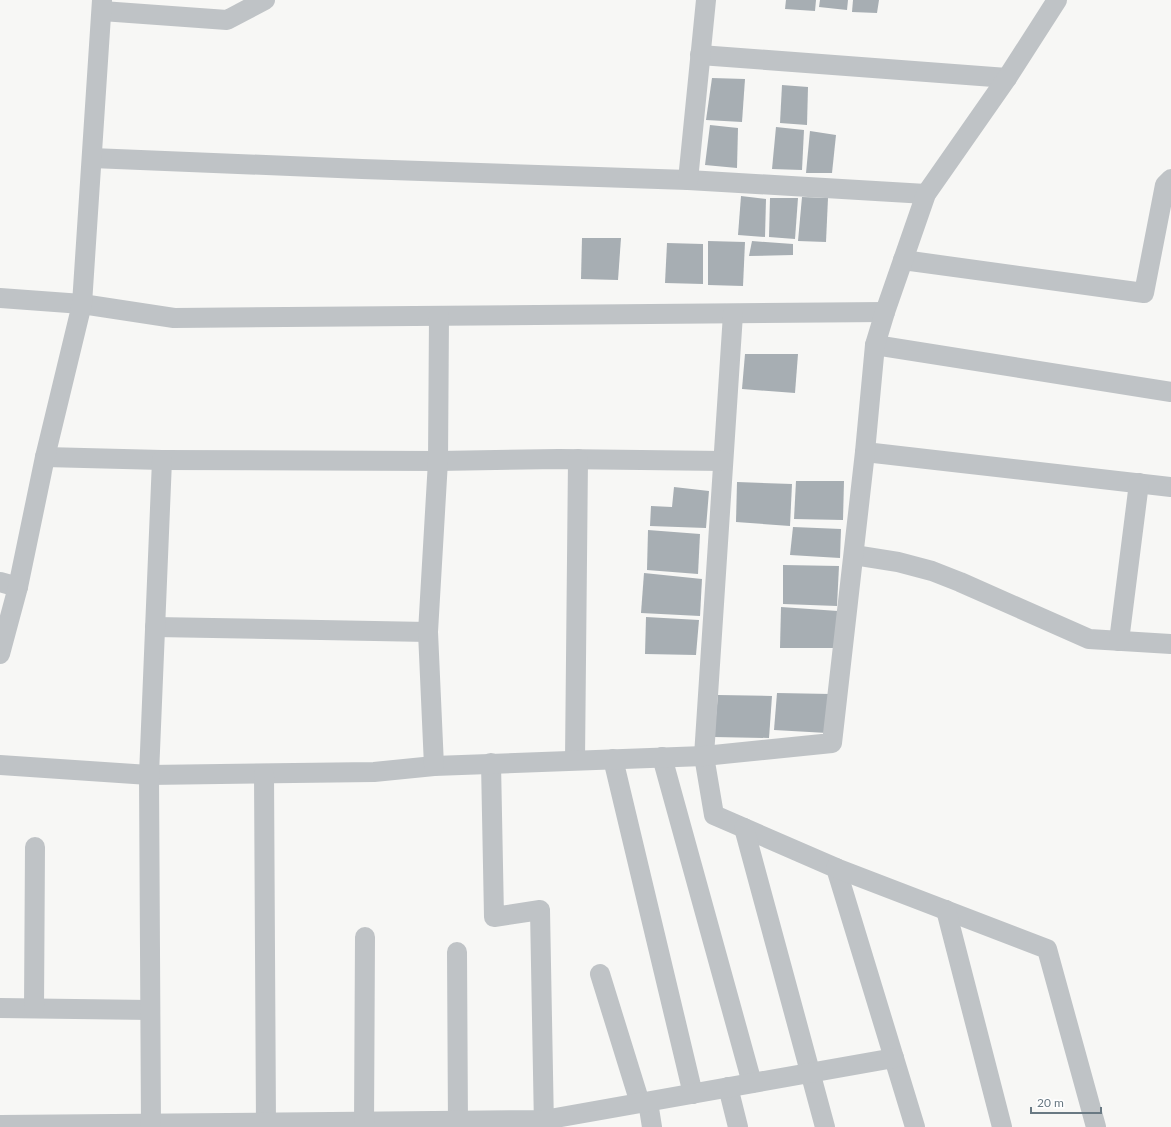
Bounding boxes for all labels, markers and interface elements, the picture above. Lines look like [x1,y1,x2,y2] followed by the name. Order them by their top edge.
[1031,1089,1101,1115] scale bar
[1037,1095,1064,1110] text: 20 m

